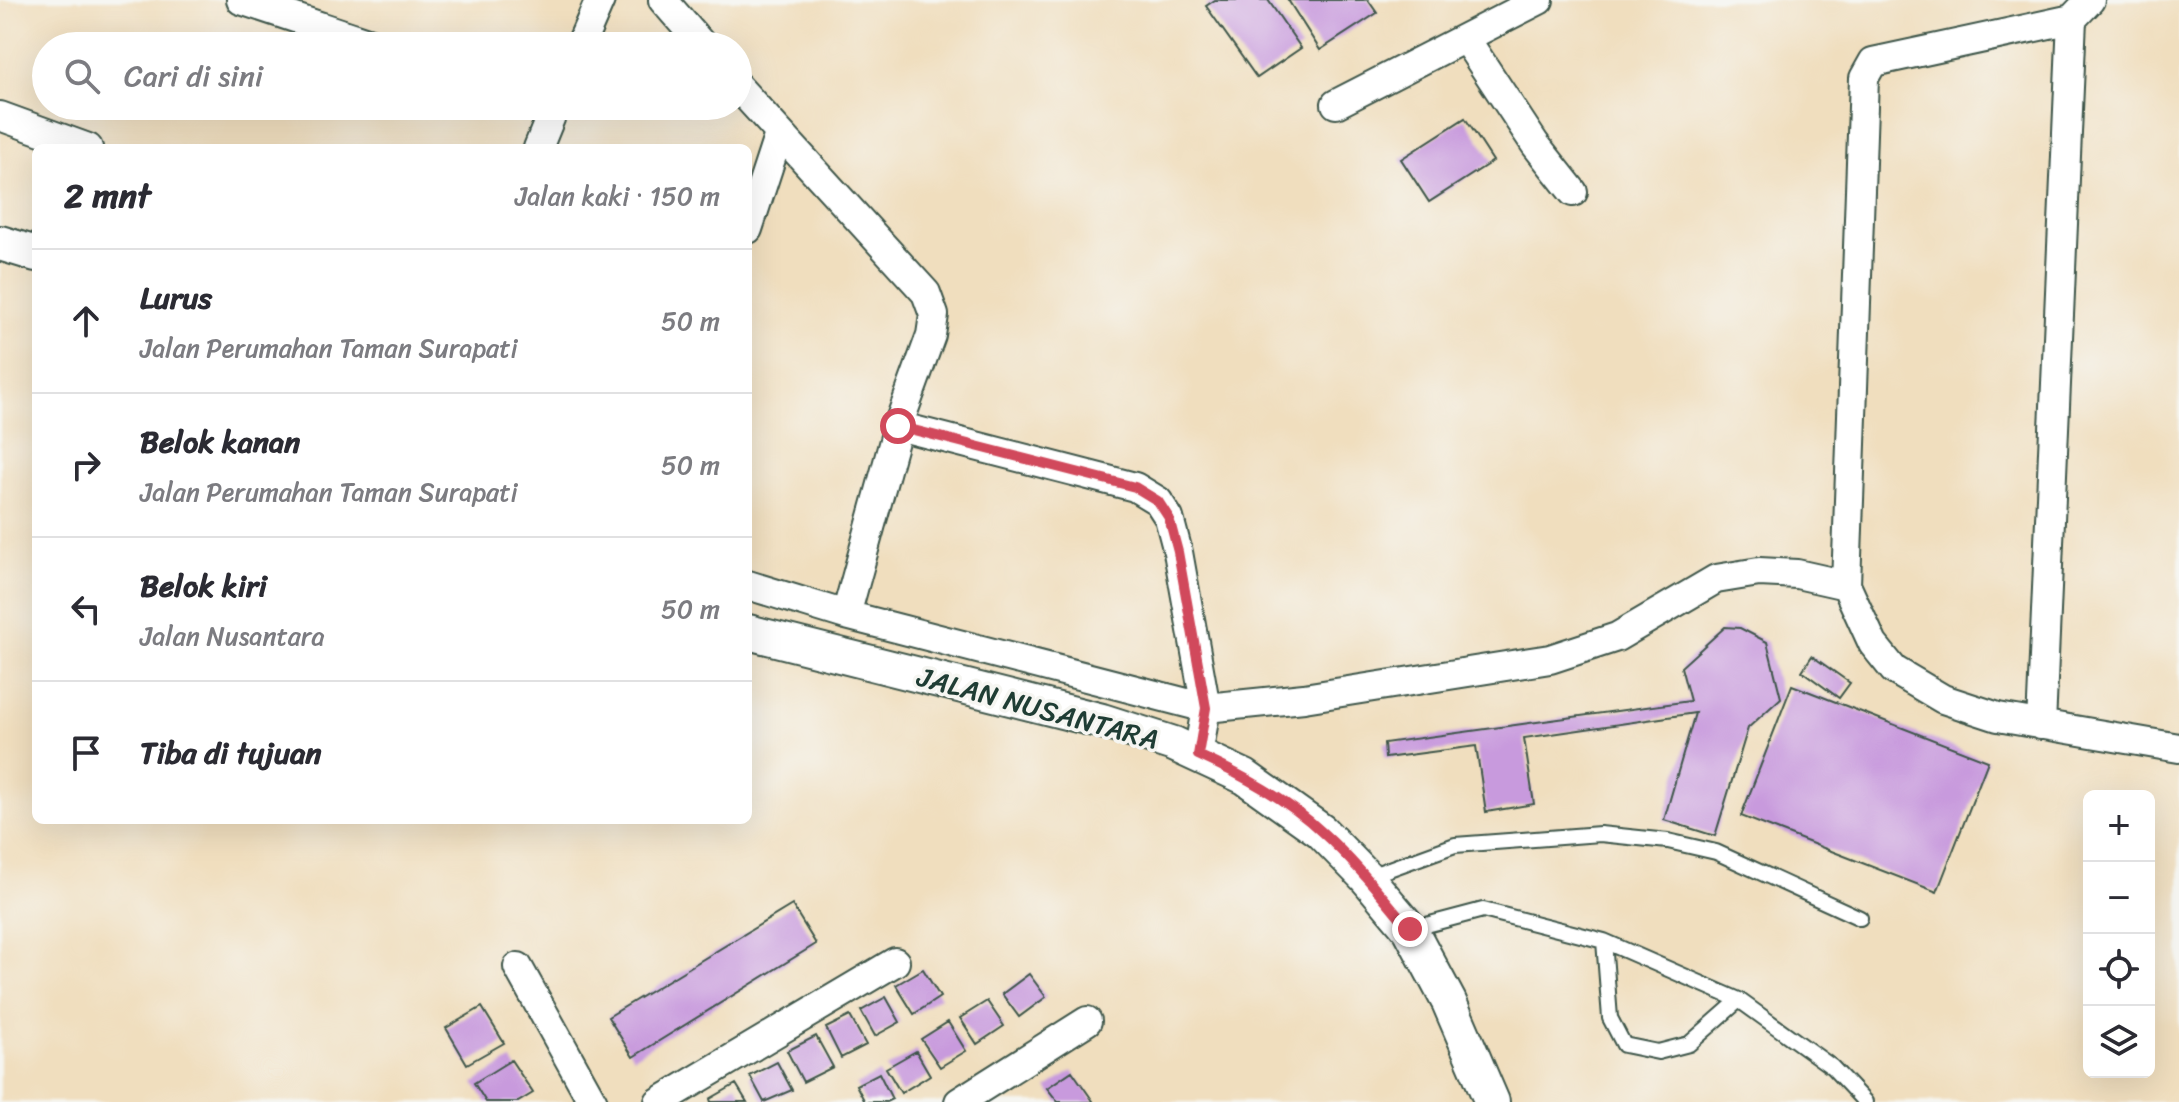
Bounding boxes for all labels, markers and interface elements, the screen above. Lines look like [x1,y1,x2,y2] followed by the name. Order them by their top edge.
[32,32,752,120] search box
[124,49,263,103] text: Cari di sini
[60,54,104,98] icon: search
[64,166,151,226] text: 2 mnt
[515,173,720,219] text: Jalan kaki · 150 m
[140,271,212,325] text: Lurus
[661,298,720,344] text: 50 m
[64,299,108,343] icon: ahead
[140,325,518,371] text: Jalan Perumahan Taman Surapati
[880,408,916,444] route start
[140,415,300,469] text: Belok kanan
[661,442,720,488] text: 50 m
[64,443,108,487] icon: right
[140,469,518,515] text: Jalan Perumahan Taman Surapati
[140,559,267,613] text: Belok kiri
[661,586,720,632] text: 50 m
[64,587,108,631] icon: left
[140,613,325,659] text: Jalan Nusantara
[911,652,1164,764] street label: JALAN NUSANTARA
[140,726,321,780] text: Tiba di tujuan
[64,731,108,775] icon: arrive
[2083,790,2155,1078] map controls
[2083,790,2155,862] button: +
[2083,862,2155,934] button: −
[1392,911,1428,947] route end
[2083,934,2155,1006] button: locate
[2083,1006,2155,1078] button: layers

